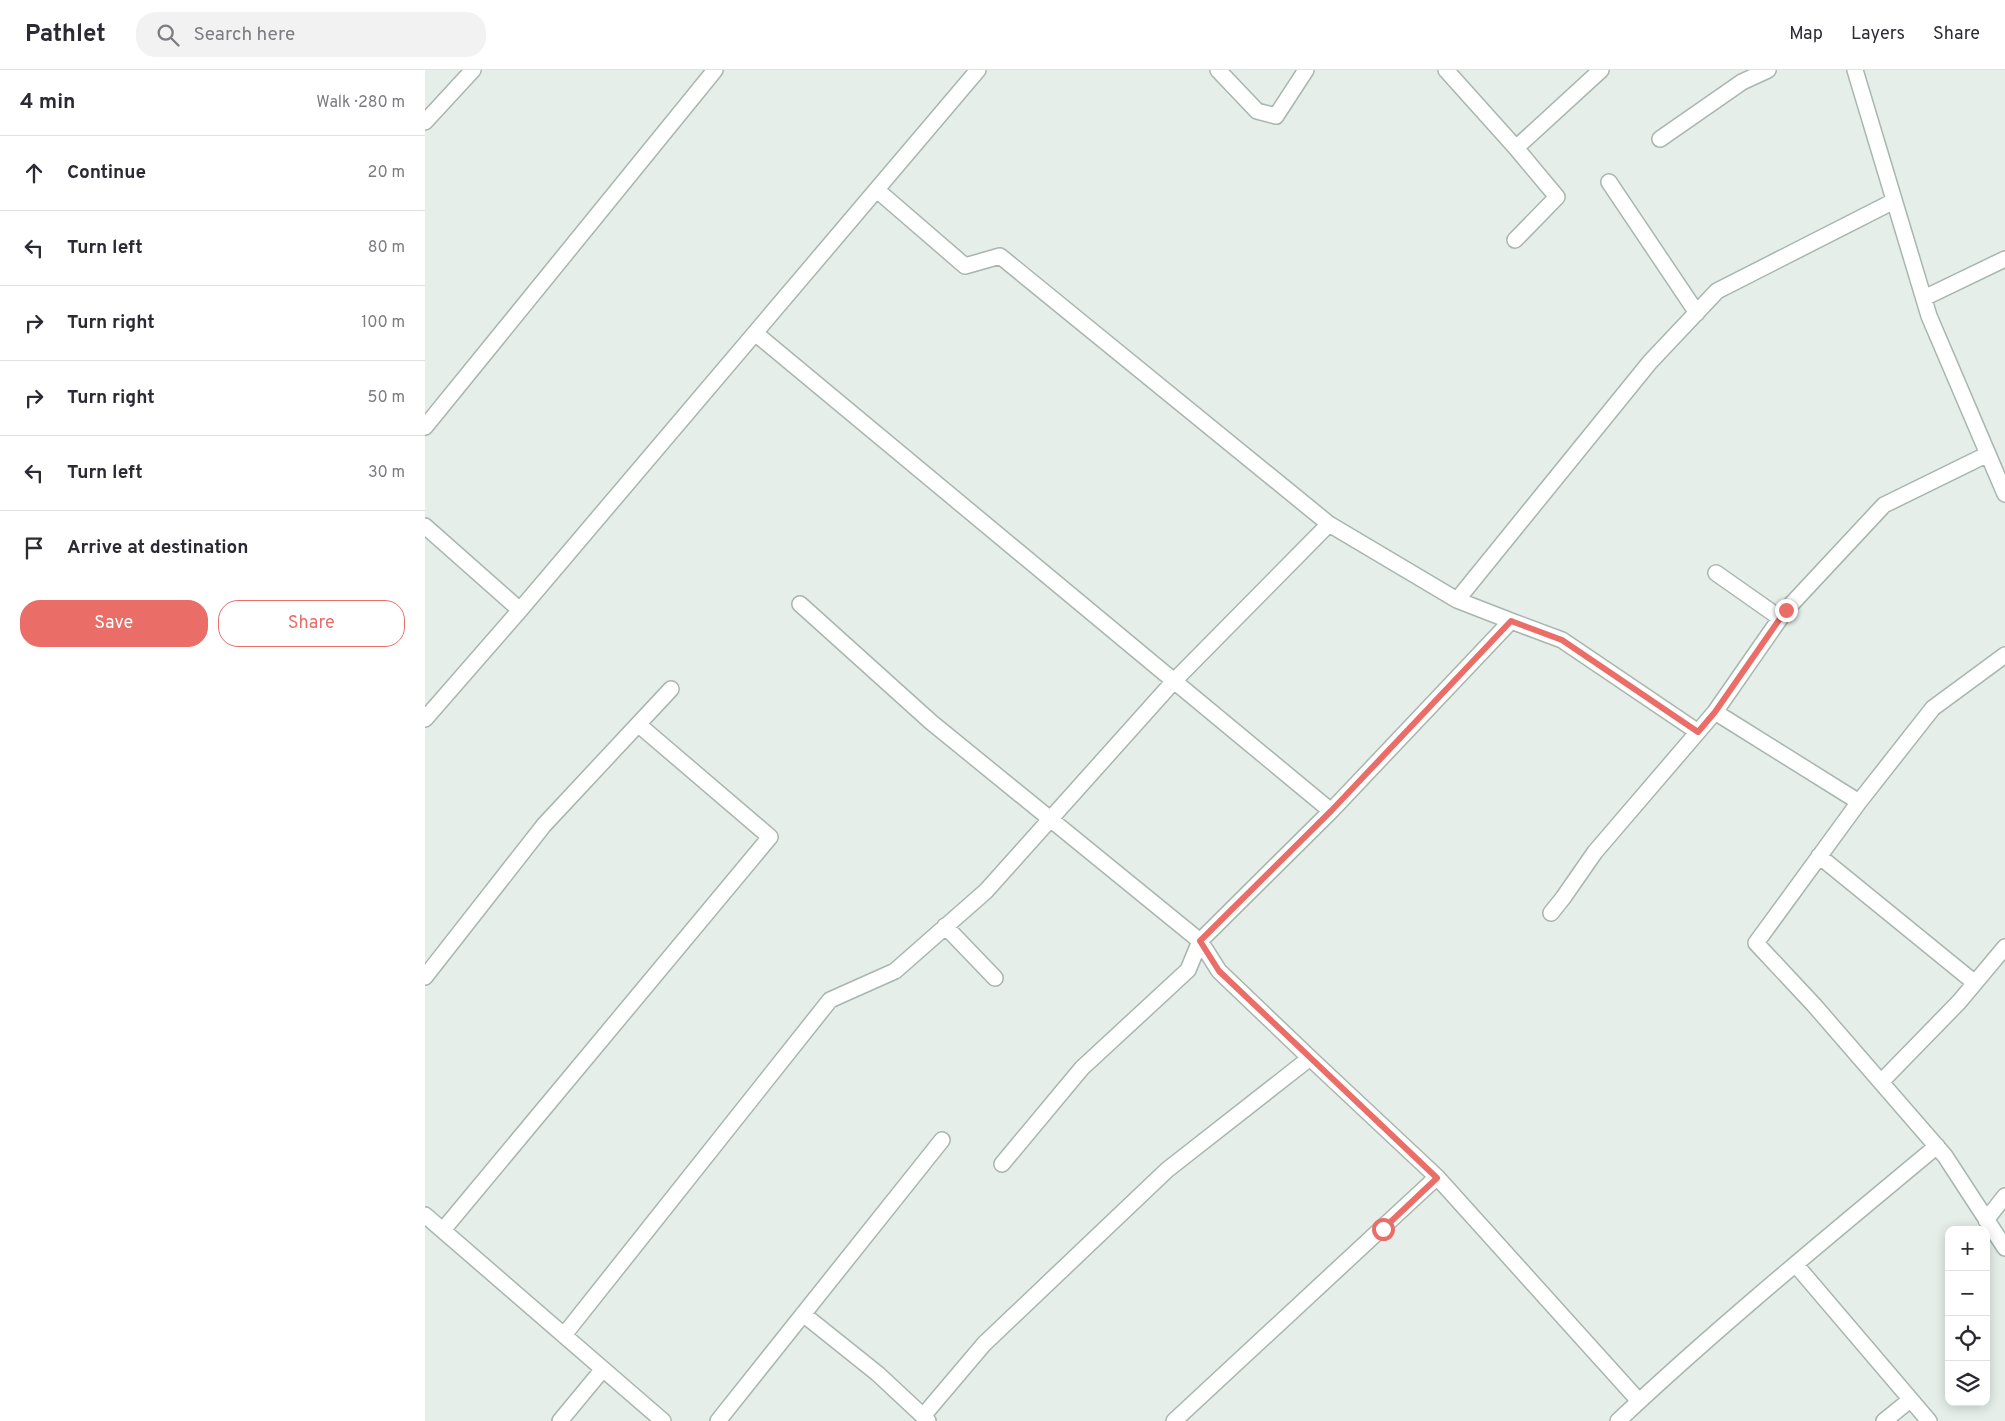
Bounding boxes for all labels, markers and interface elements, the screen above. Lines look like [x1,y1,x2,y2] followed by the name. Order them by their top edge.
[136,12,486,57] search box
[25,20,106,50] text: Pathlet
[154,21,182,49] icon: search
[194,23,295,47] text: Search here
[1789,23,1823,46] text: Map
[1851,23,1905,46] text: Layers
[1933,23,1980,46] text: Share
[20,89,76,116] text: 4 min
[316,93,405,113] text: Walk · 280 m
[20,159,48,187] icon: ahead
[67,161,146,185] text: Continue
[368,163,405,183] text: 20 m
[20,234,48,262] icon: left
[67,236,143,260] text: Turn left
[368,238,405,258] text: 80 m
[20,309,48,337] icon: right
[67,311,155,335] text: Turn right
[361,313,405,333] text: 100 m
[20,384,48,412] icon: right
[67,386,155,410] text: Turn right
[368,388,405,408] text: 50 m
[20,459,48,487] icon: left
[67,461,143,485] text: Turn left
[368,463,405,483] text: 30 m
[20,534,48,562] icon: arrive
[67,536,248,560] text: Arrive at destination
[1775,599,1798,622] route end
[20,600,208,647] button: Save
[218,600,405,647] button: Share
[1372,1218,1395,1241] route start
[1945,1226,1990,1406] map controls
[1945,1226,1990,1271] button: +
[1945,1271,1990,1316] button: −
[1945,1316,1990,1361] button: locate
[1945,1361,1990,1406] button: layers

